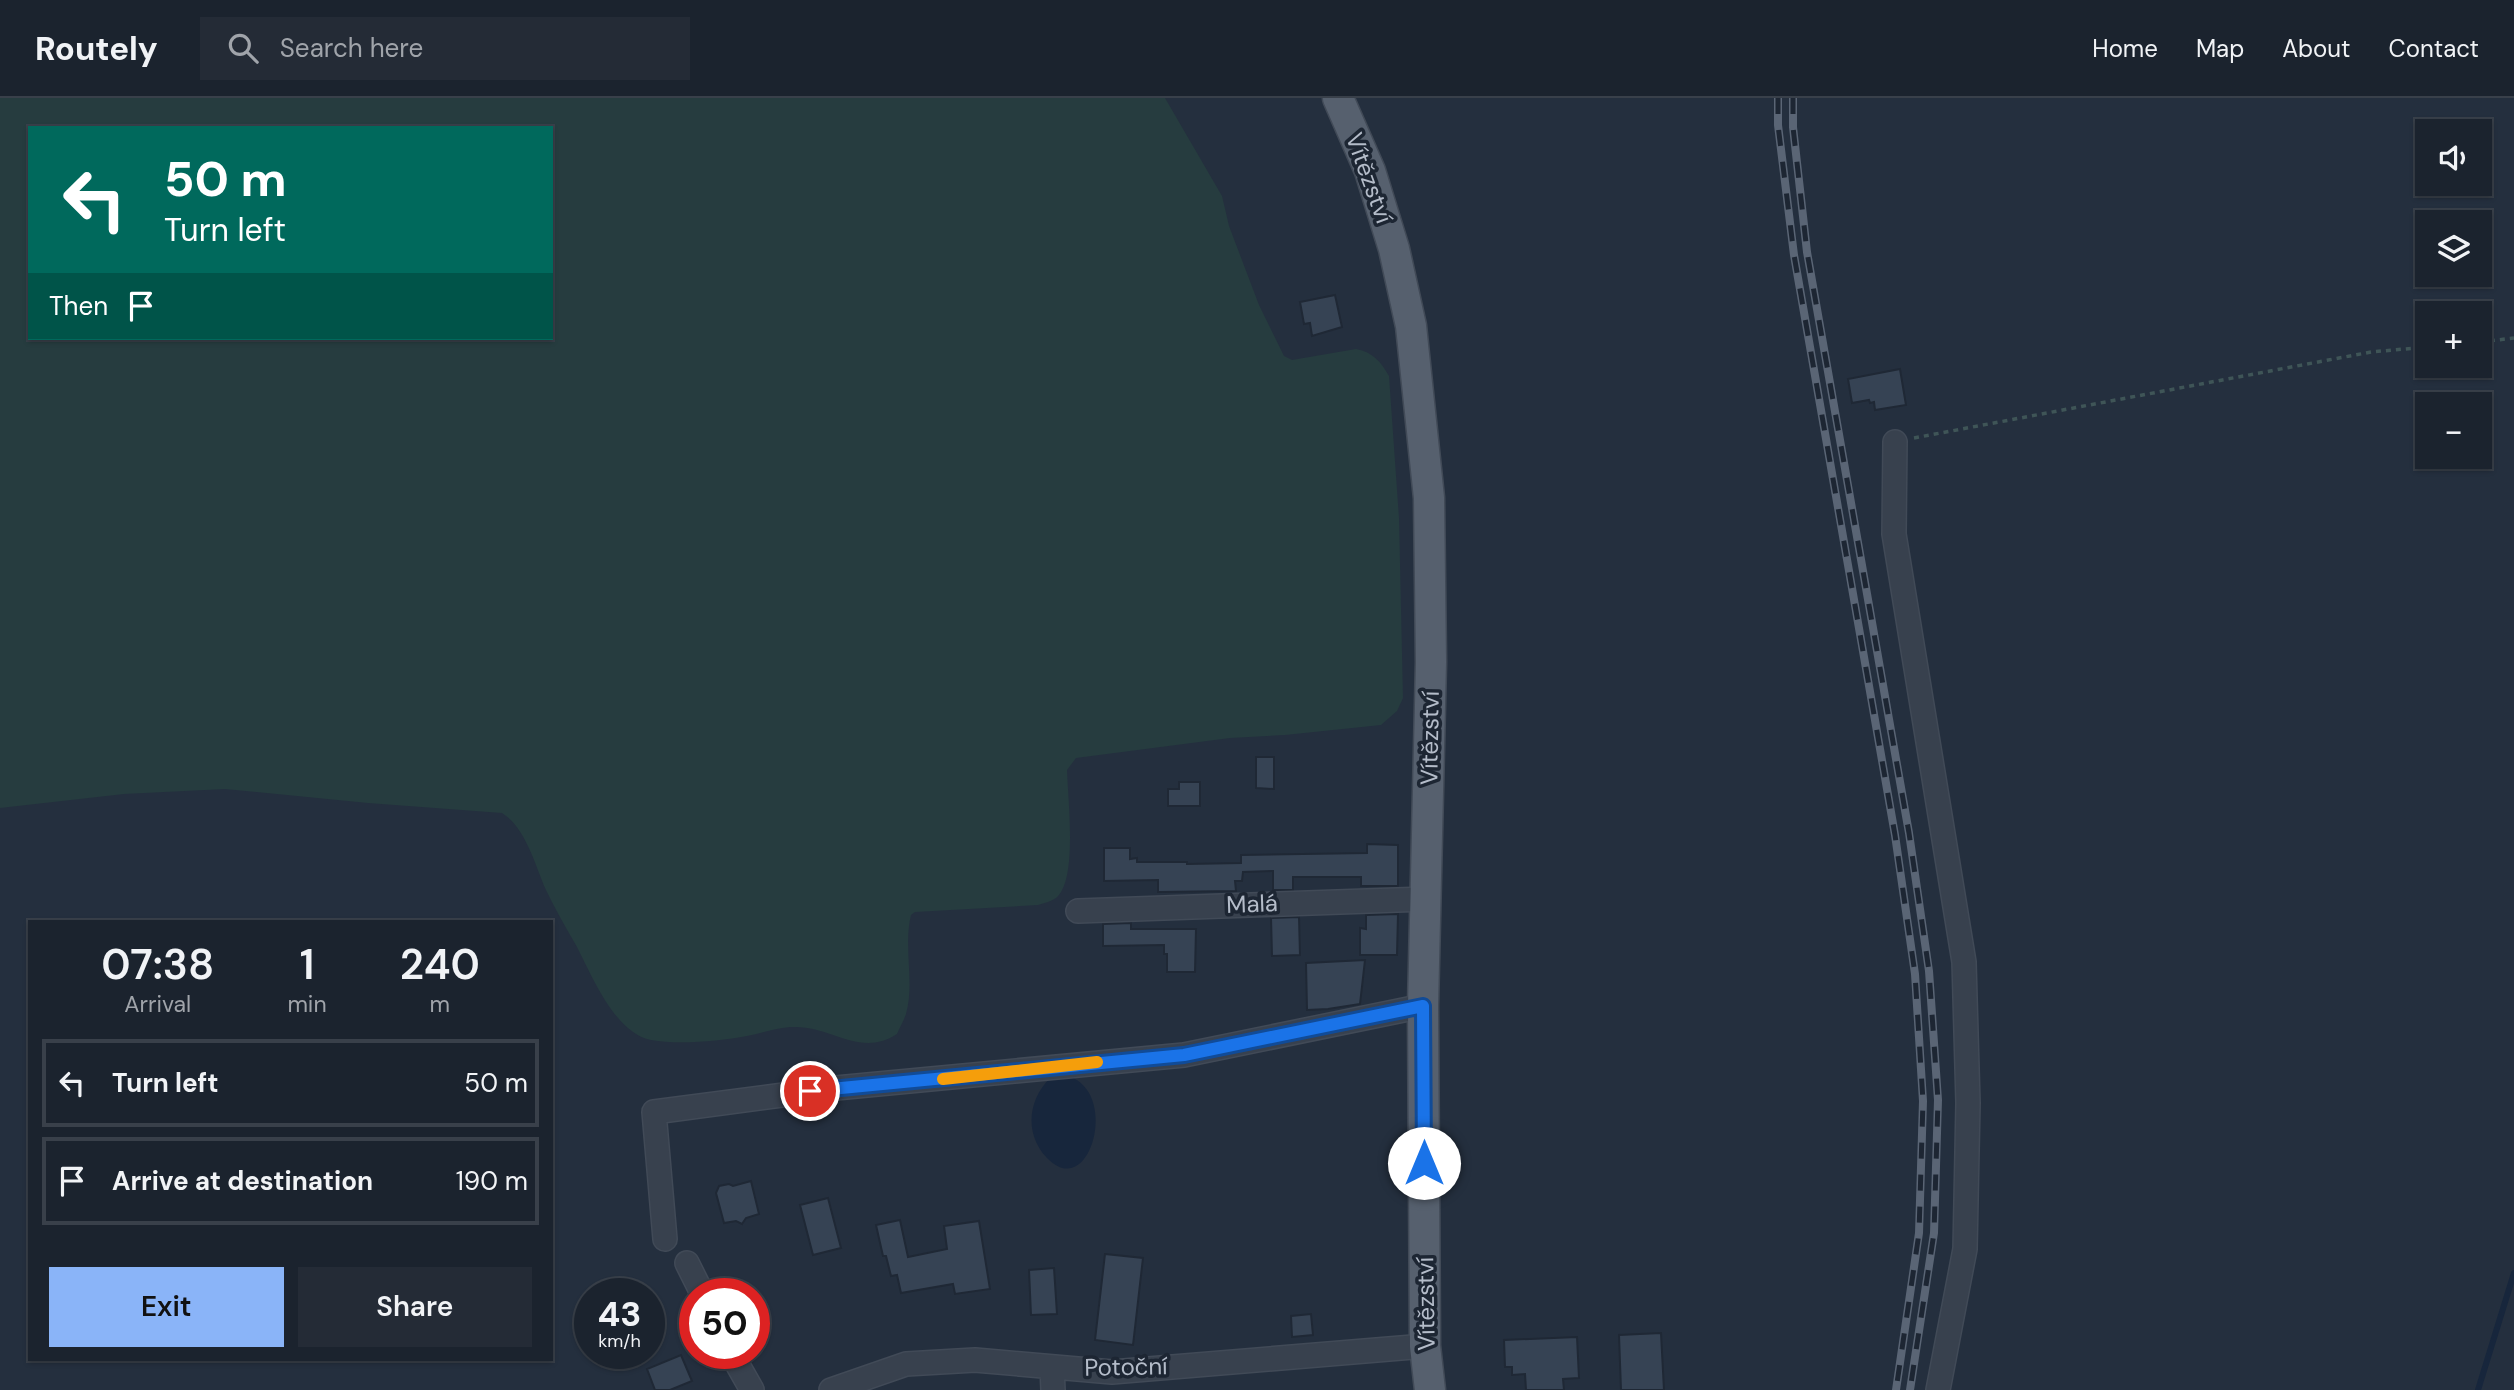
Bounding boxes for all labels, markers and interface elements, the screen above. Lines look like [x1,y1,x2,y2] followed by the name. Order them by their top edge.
[200,17,690,80] search box
[35,27,158,70] text: Routely
[224,29,262,67] icon: search
[280,31,423,65] text: Search here
[2092,33,2158,64] text: Home
[2196,33,2244,64] text: Map
[2282,33,2351,64] text: About
[2389,33,2479,64] text: Contact
[2415,119,2492,469] map controls
[2415,119,2492,196] button: sound
[1339,128,1400,228] street label: Vítězství
[164,147,287,211] text: 50 m
[49,154,140,245] icon: left
[164,209,286,251] text: Turn left
[2415,210,2492,287] button: layers
[122,287,160,325] icon: arrive
[49,289,108,323] text: Then
[2415,301,2492,378] button: +
[2415,392,2492,469] button: −
[1413,690,1446,785] street label: Vítězství
[1226,887,1278,920] street label: Malá
[101,937,214,992] text: 07:38
[300,937,314,992] text: 1
[400,937,480,992] text: 240
[124,989,191,1019] text: Arrival
[287,989,327,1019] text: min
[430,989,450,1019] text: m
[780,1061,840,1121] pin
[53,1064,91,1102] icon: left
[112,1066,219,1100] text: Turn left
[464,1066,528,1100] text: 50 m
[791,1072,829,1110] icon: arrive
[1387,1126,1461,1200] position arrow
[53,1162,91,1200] icon: arrive
[112,1164,373,1198] text: Arrive at destination
[456,1164,528,1198] text: 190 m
[1409,1256,1442,1351] street label: Vítězství
[49,1267,284,1347] button: Exit
[298,1267,532,1347] button: Share
[679,1278,770,1369] speed limit sign: 50
[598,1291,641,1337] text: 43
[598,1329,641,1353] text: km/h
[1084,1350,1168,1383] street label: Potoční

